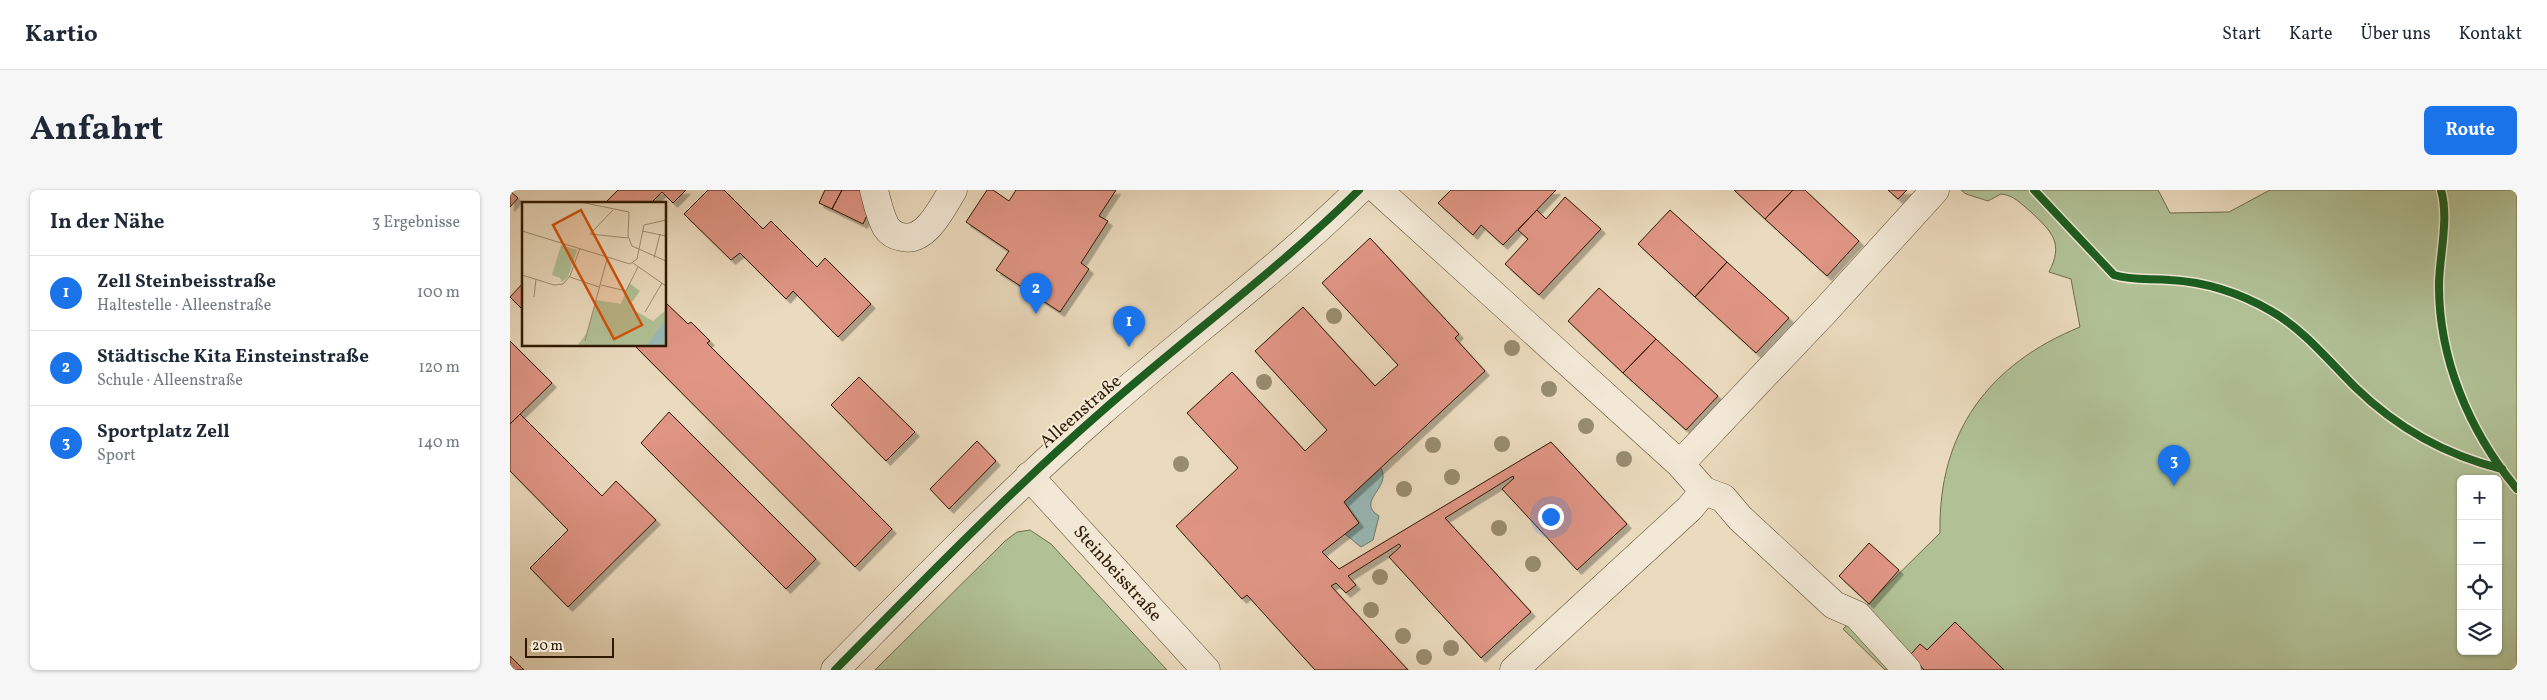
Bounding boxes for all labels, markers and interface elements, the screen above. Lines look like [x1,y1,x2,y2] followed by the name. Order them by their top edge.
[25,18,98,52] text: Kartio
[2222,22,2261,47] text: Start
[2289,22,2333,47] text: Karte
[2361,22,2431,47] text: Über uns
[2459,22,2522,47] text: Kontakt
[30,106,163,154] text: Anfahrt
[2424,106,2517,155] button: Route
[522,202,666,346] inset map
[50,208,165,237] text: In der Nähe
[372,212,460,234] text: 3 Ergebnisse
[97,269,276,295] text: Zell Steinbeisstraße
[1020,273,1052,314] pin: 2
[63,282,69,304] text: 1
[417,282,460,304] text: 100 m
[97,295,271,317] text: Haltestelle · Alleenstraße
[1113,306,1145,347] pin: 1
[97,344,369,370] text: Städtische Kita Einsteinstraße
[62,357,70,379] text: 2
[418,357,460,379] text: 120 m
[97,370,243,392] text: Schule · Alleenstraße
[1035,370,1127,455] street label: Alleenstraße
[97,419,230,445] text: Sportplatz Zell
[62,432,70,454] text: 3
[418,432,460,454] text: 140 m
[97,445,136,467] text: Sport
[2158,445,2190,486] pin: 3
[2457,475,2502,655] map controls
[2457,475,2502,520] button: +
[1538,504,1564,530] your location
[1067,520,1167,628] street label: Steinbeisstraße
[2457,520,2502,565] button: −
[2457,565,2502,610] button: locate
[2457,610,2502,655] button: layers
[525,635,614,658] scale bar
[532,637,563,656] text: 20 m

